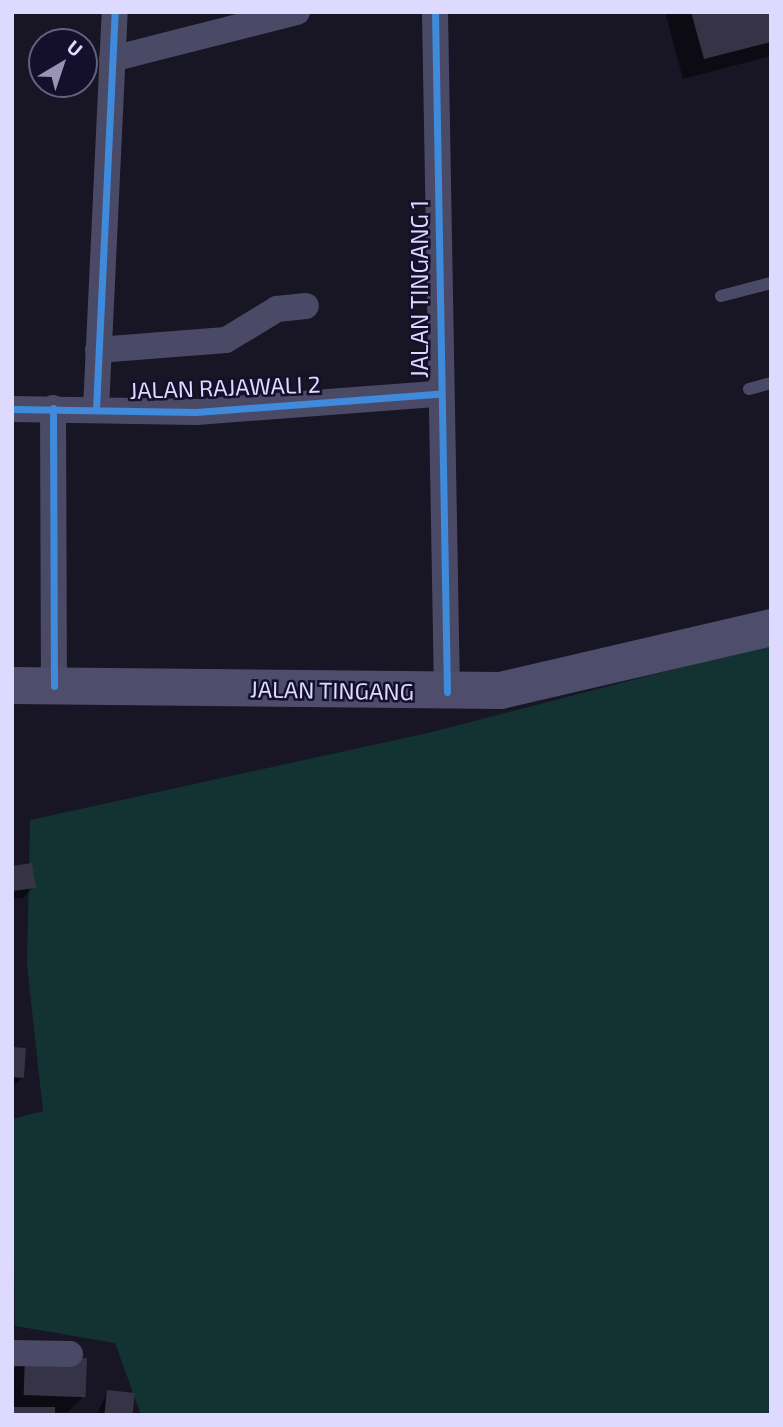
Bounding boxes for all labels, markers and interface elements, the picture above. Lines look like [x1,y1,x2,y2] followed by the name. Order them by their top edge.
[28,28,98,98] north arrow
[63,35,88,61] text: U
[405,200,433,378] street label: JALAN TINGANG 1
[129,370,321,404] street label: JALAN RAJAWALI 2
[249,675,415,705] street label: JALAN TINGANG

